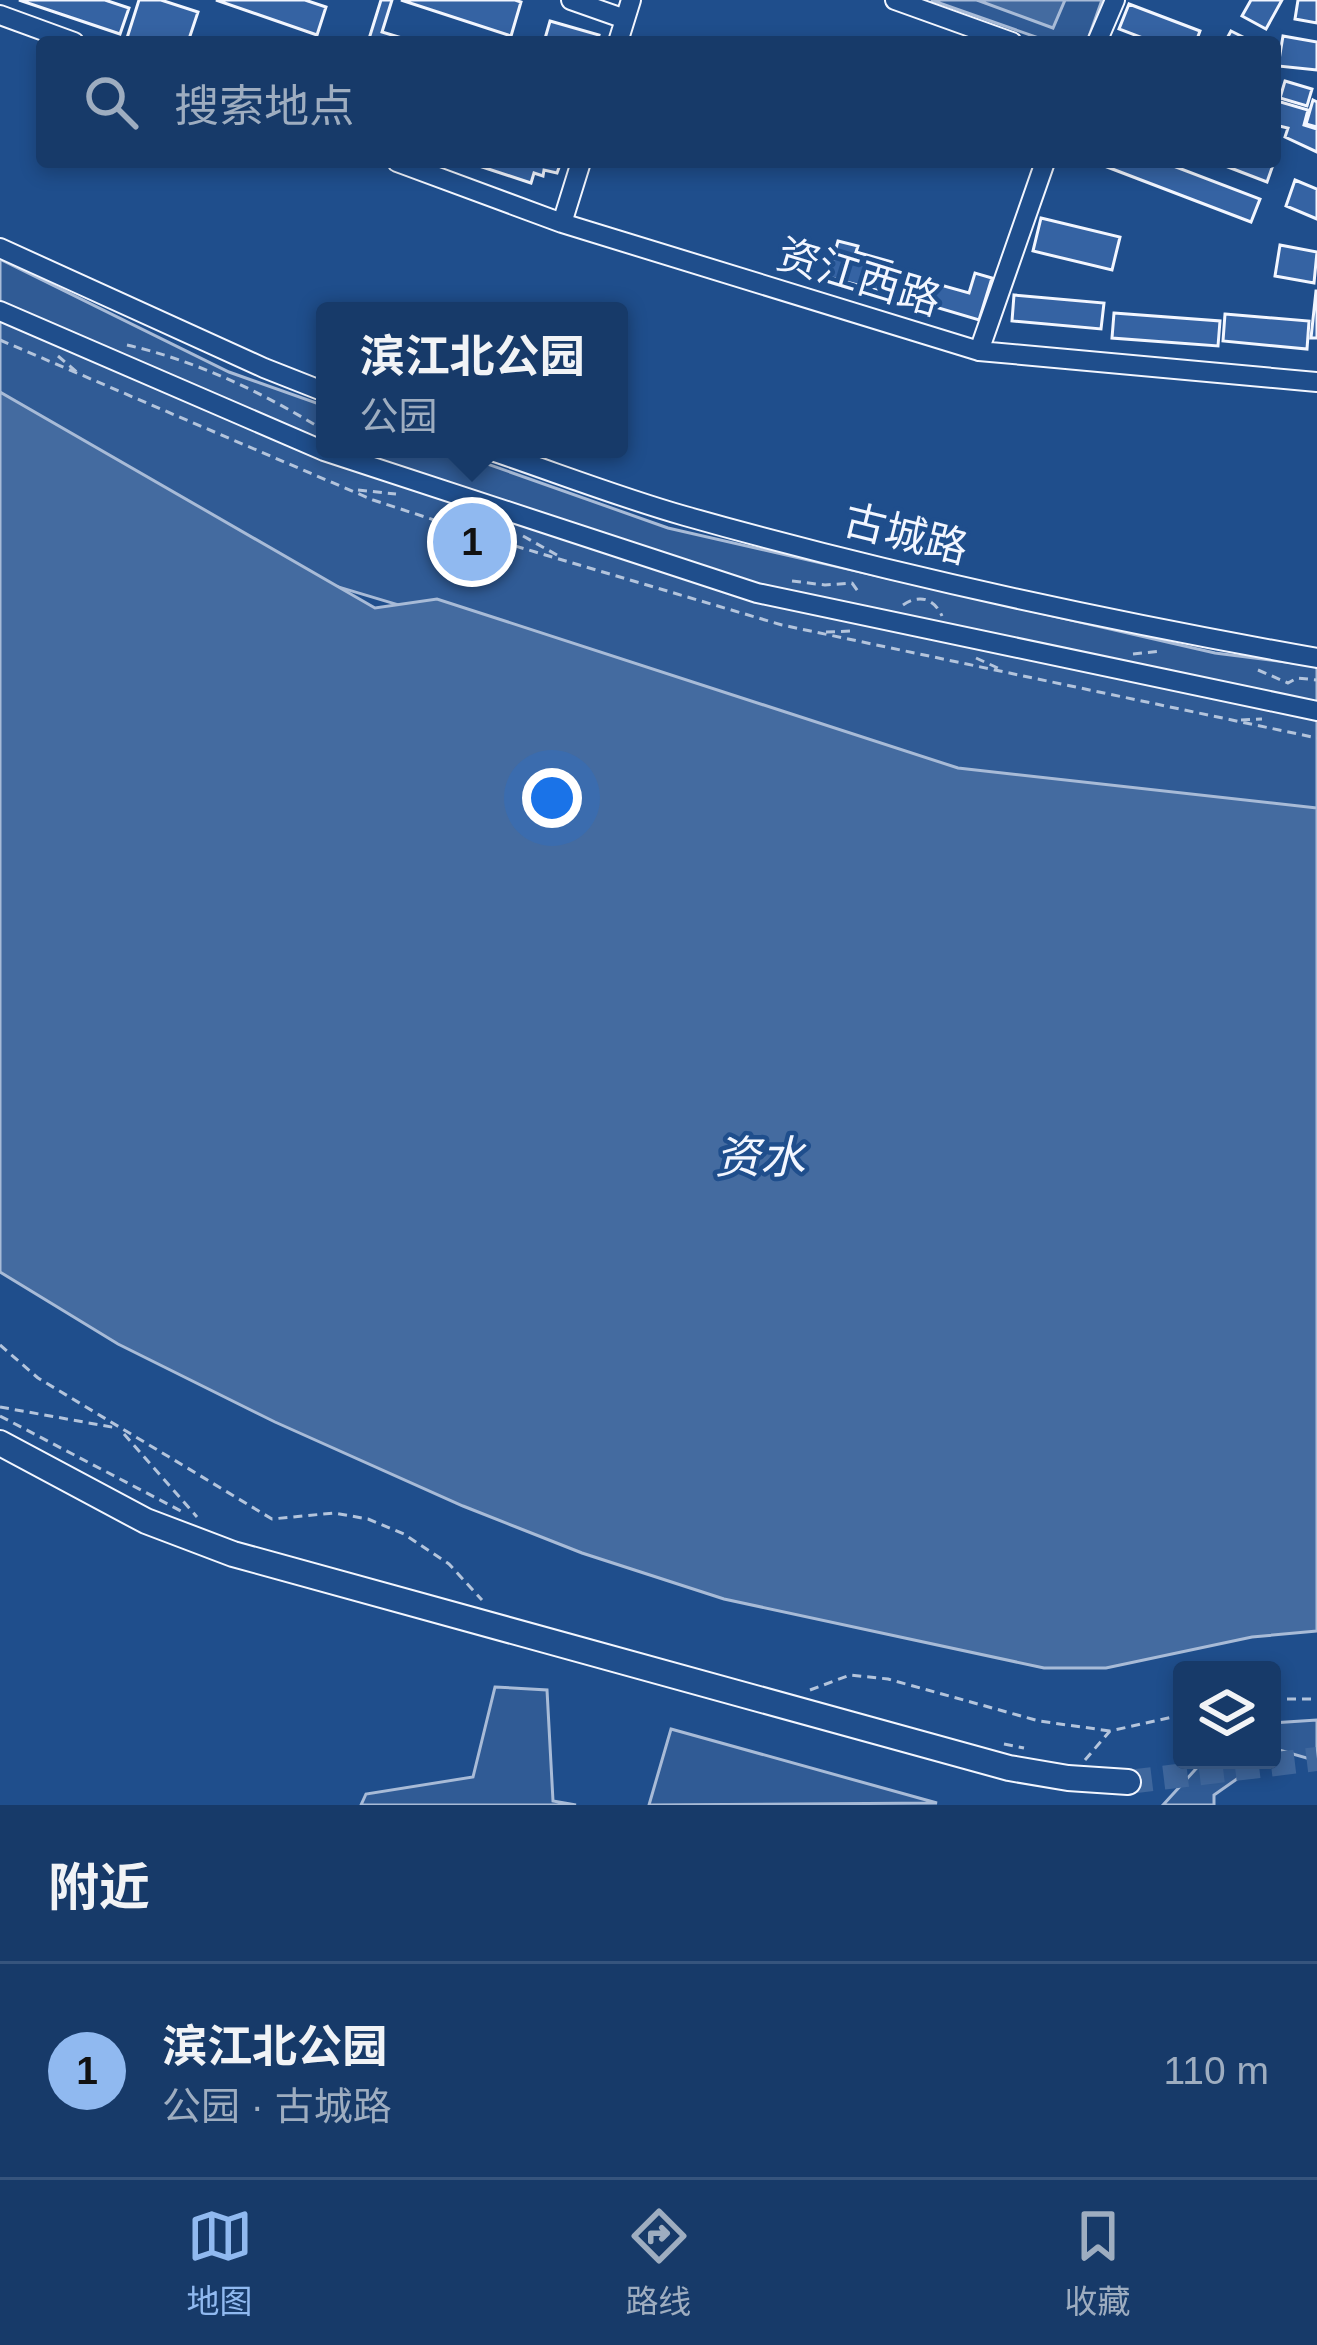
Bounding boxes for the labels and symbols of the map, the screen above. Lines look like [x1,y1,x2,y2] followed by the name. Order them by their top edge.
[772,230,946,324] street label: 资江西路
[839,496,973,572] street label: 古城路
[433,497,511,587] pin: 1
[522,768,582,828] your location
[715,1132,807,1183] water label: 资水

